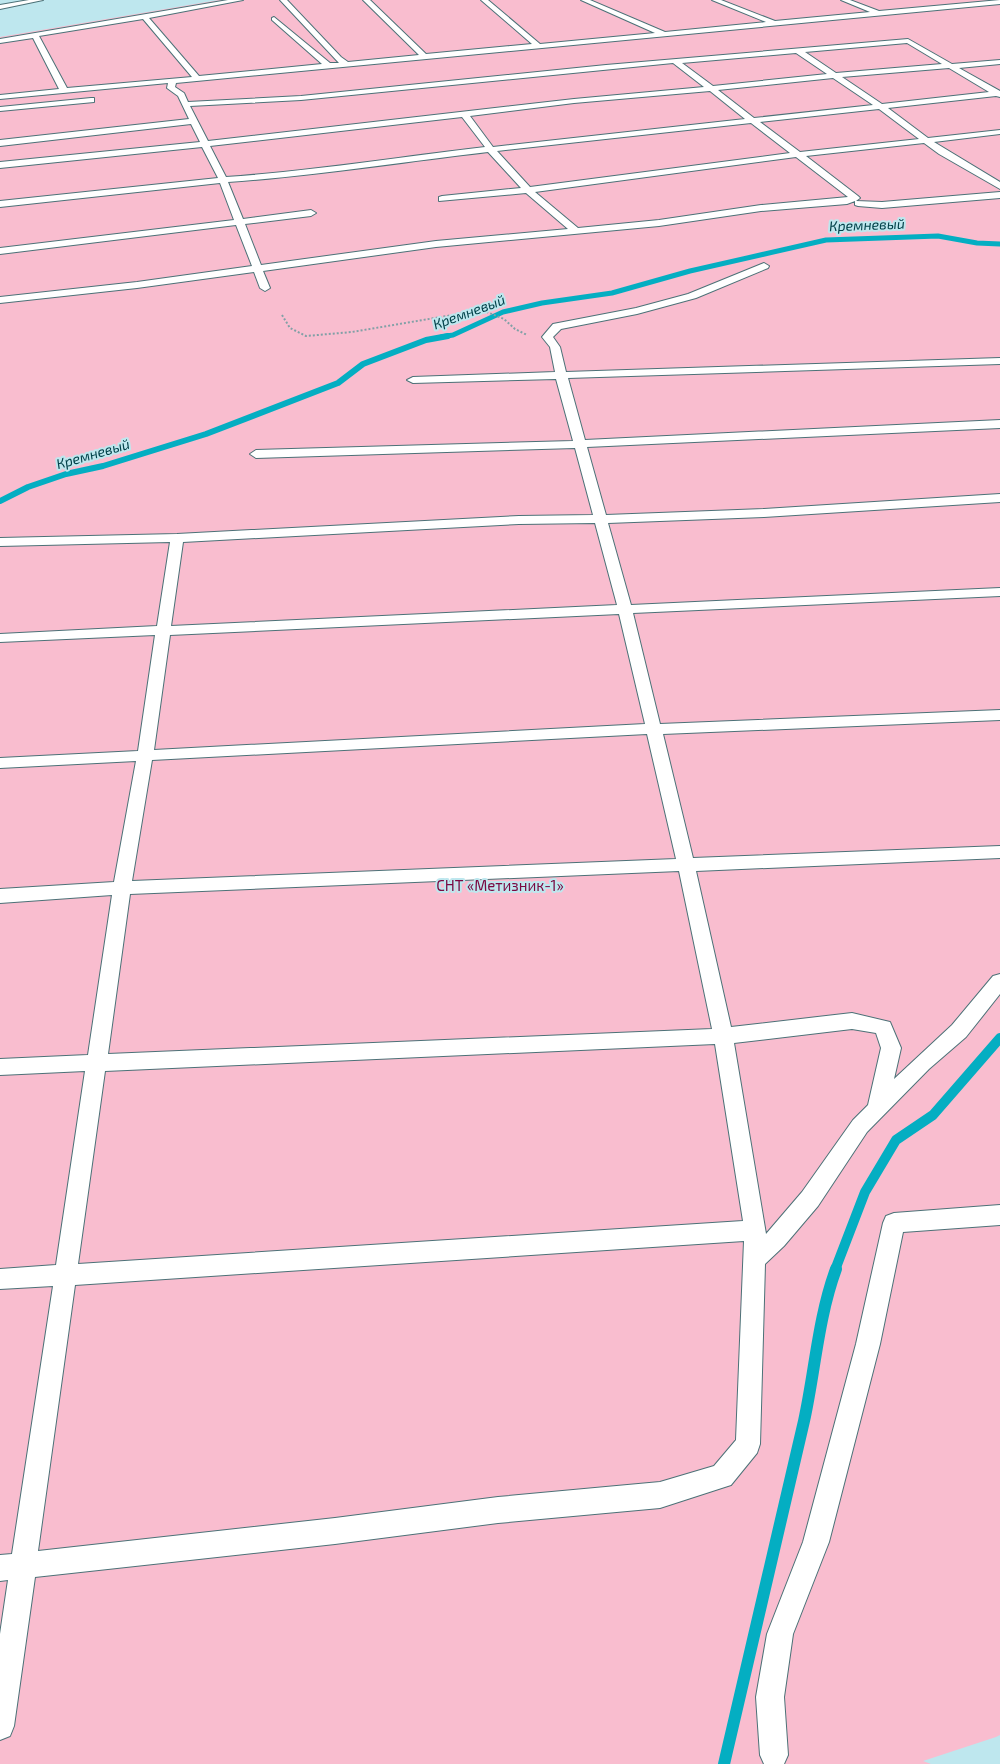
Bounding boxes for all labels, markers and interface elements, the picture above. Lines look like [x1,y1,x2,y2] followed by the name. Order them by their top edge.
[829,215,905,234] water label: Кремневый
[430,291,507,332] water label: Кремневый
[54,435,132,472] water label: Кремневый
[436,876,564,894] park label: СНТ «Метизник-1»

